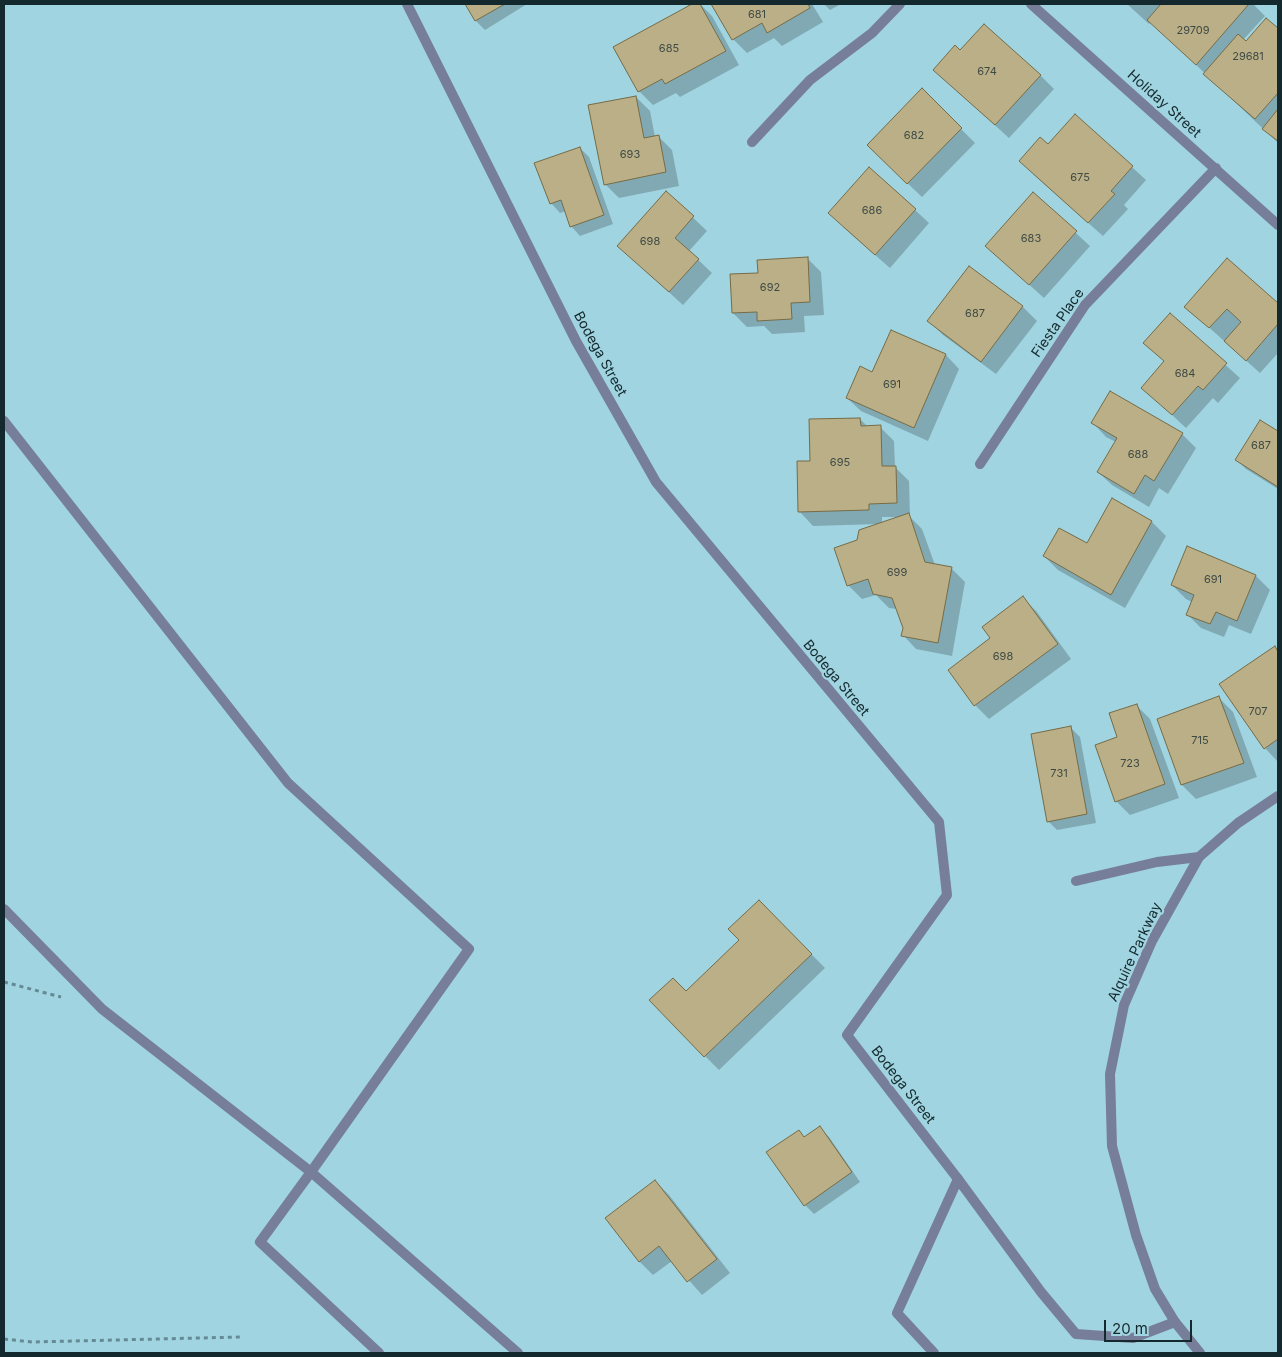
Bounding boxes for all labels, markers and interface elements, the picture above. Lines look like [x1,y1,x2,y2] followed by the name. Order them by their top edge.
[748,8,766,22] house number: 681
[1176,24,1210,38] house number: 29709
[659,42,679,56] house number: 685
[1232,50,1264,64] house number: 29681
[977,65,997,79] house number: 674
[1124,67,1204,141] street label: Holiday Street
[904,129,924,143] house number: 682
[620,148,640,162] house number: 693
[1070,171,1090,185] house number: 675
[862,204,882,218] house number: 686
[1021,232,1041,246] house number: 683
[640,235,660,249] house number: 698
[760,281,780,295] house number: 692
[1028,285,1088,361] street label: Fiesta Place
[965,307,985,321] house number: 687
[570,309,630,399] street label: Bodega Street
[1175,367,1195,381] house number: 684
[883,378,901,392] house number: 691
[1251,439,1271,453] house number: 687
[1128,448,1148,462] house number: 688
[830,456,850,470] house number: 695
[887,566,907,580] house number: 699
[1204,573,1222,587] house number: 691
[799,637,873,719] street label: Bodega Street
[993,650,1013,664] house number: 698
[1248,705,1268,719] house number: 707
[1191,734,1209,748] house number: 715
[1120,757,1140,771] house number: 723
[1050,767,1068,781] house number: 731
[1105,900,1165,1004] street label: Alquire Parkway
[867,1043,939,1127] street label: Bodega Street
[1107,1310,1194,1342] scale bar
[1112,1319,1148,1338] text: 20 m

